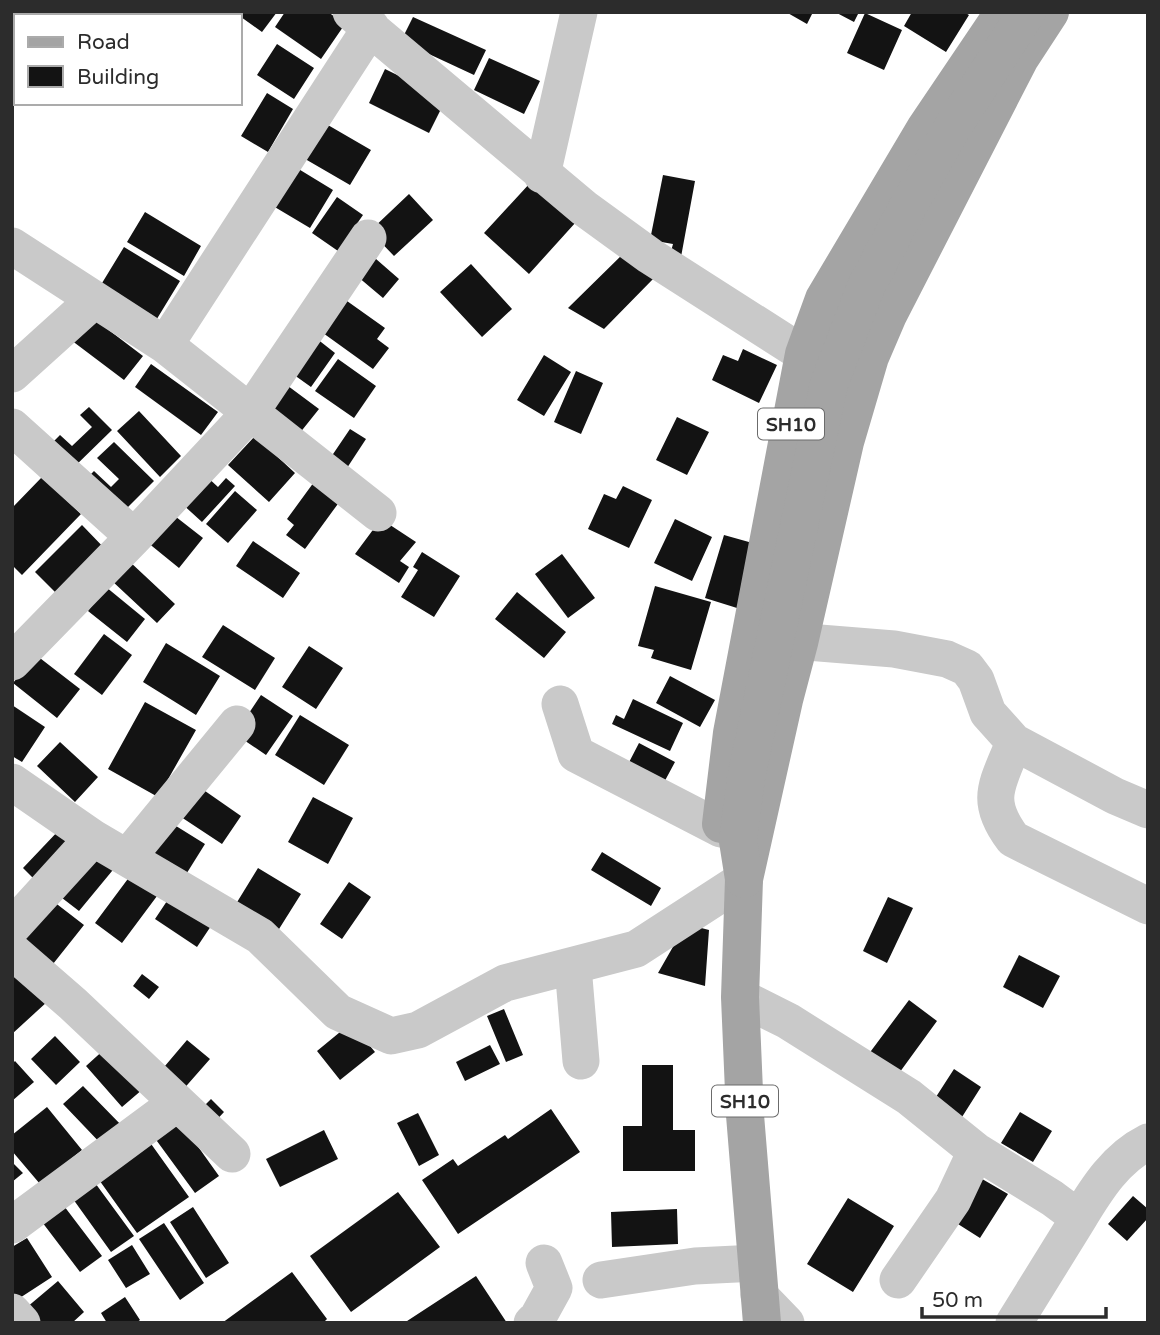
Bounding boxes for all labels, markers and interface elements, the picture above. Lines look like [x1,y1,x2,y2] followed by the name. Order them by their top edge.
[14,14,242,105] legend
[77,30,130,55] text: Road
[77,65,159,90] text: Building
[758,408,824,440] road number: SH10
[712,1086,778,1116] road number: SH10
[922,1276,1106,1320] scale bar
[932,1288,983,1313] text: 50 m

